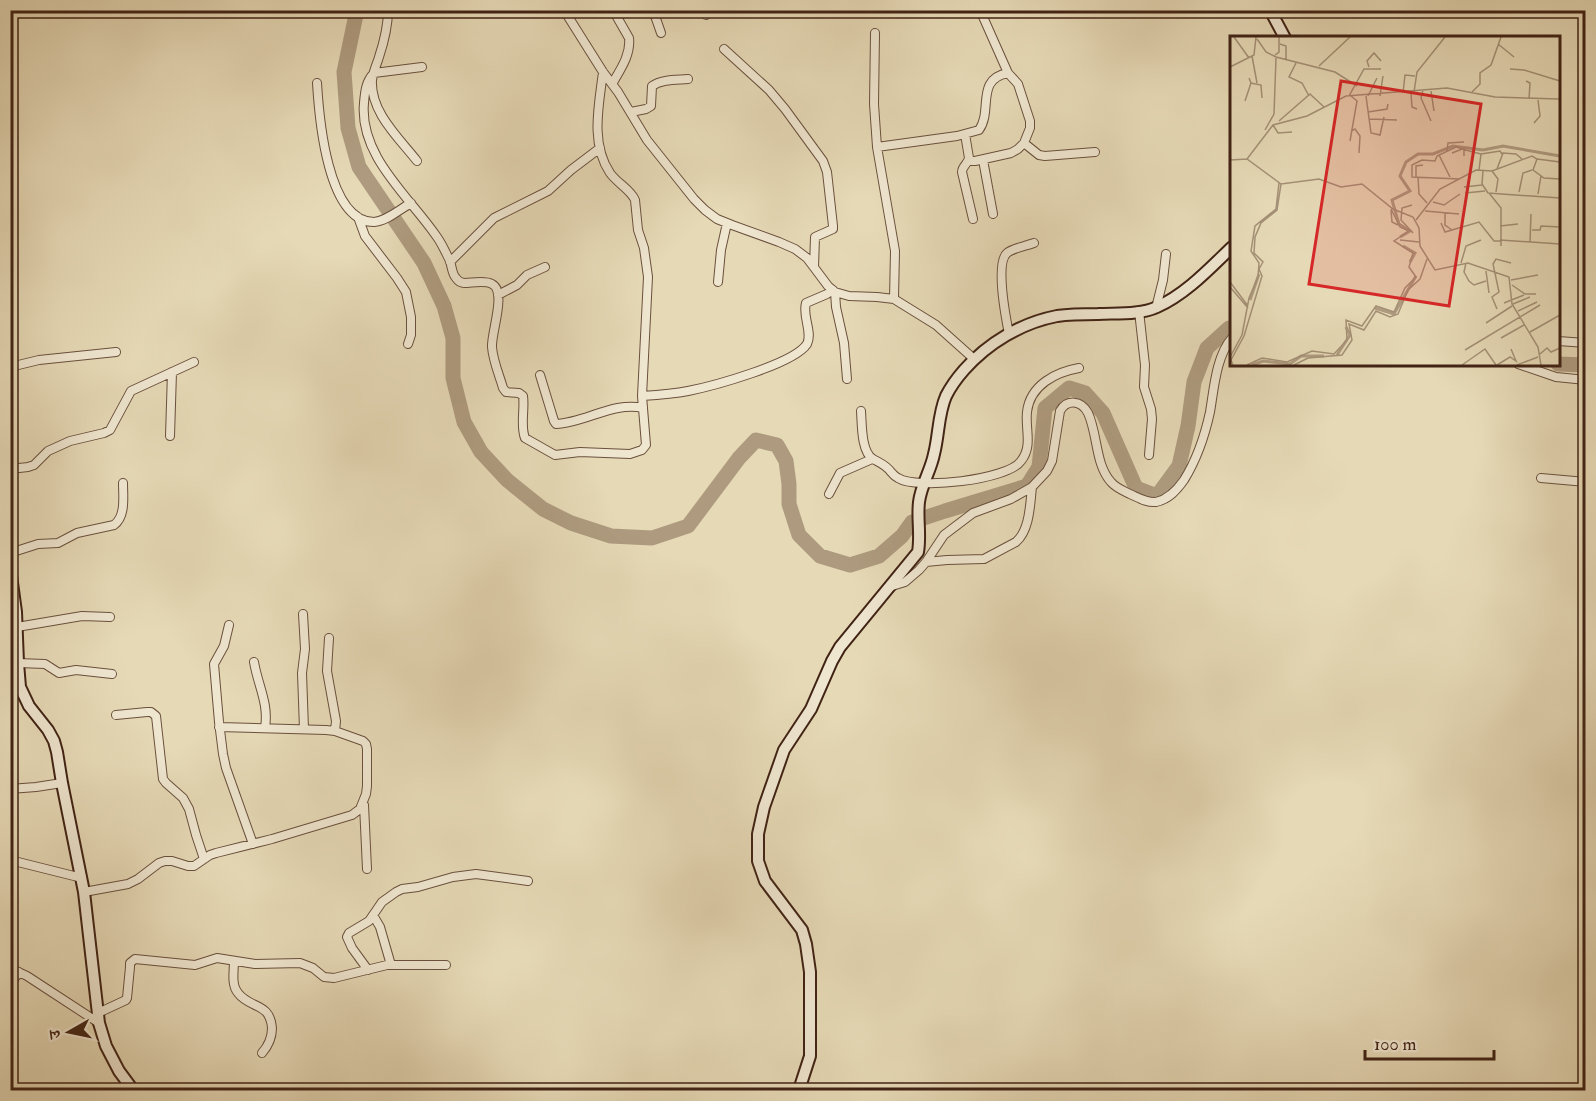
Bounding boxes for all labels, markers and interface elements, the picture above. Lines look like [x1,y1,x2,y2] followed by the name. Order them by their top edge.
[1230,36,1560,366] inset map
[39,1002,99,1062] north arrow
[1365,1023,1494,1061] scale bar
[44,1027,66,1041] text: उ
[1374,1033,1417,1056] text: 100 m

